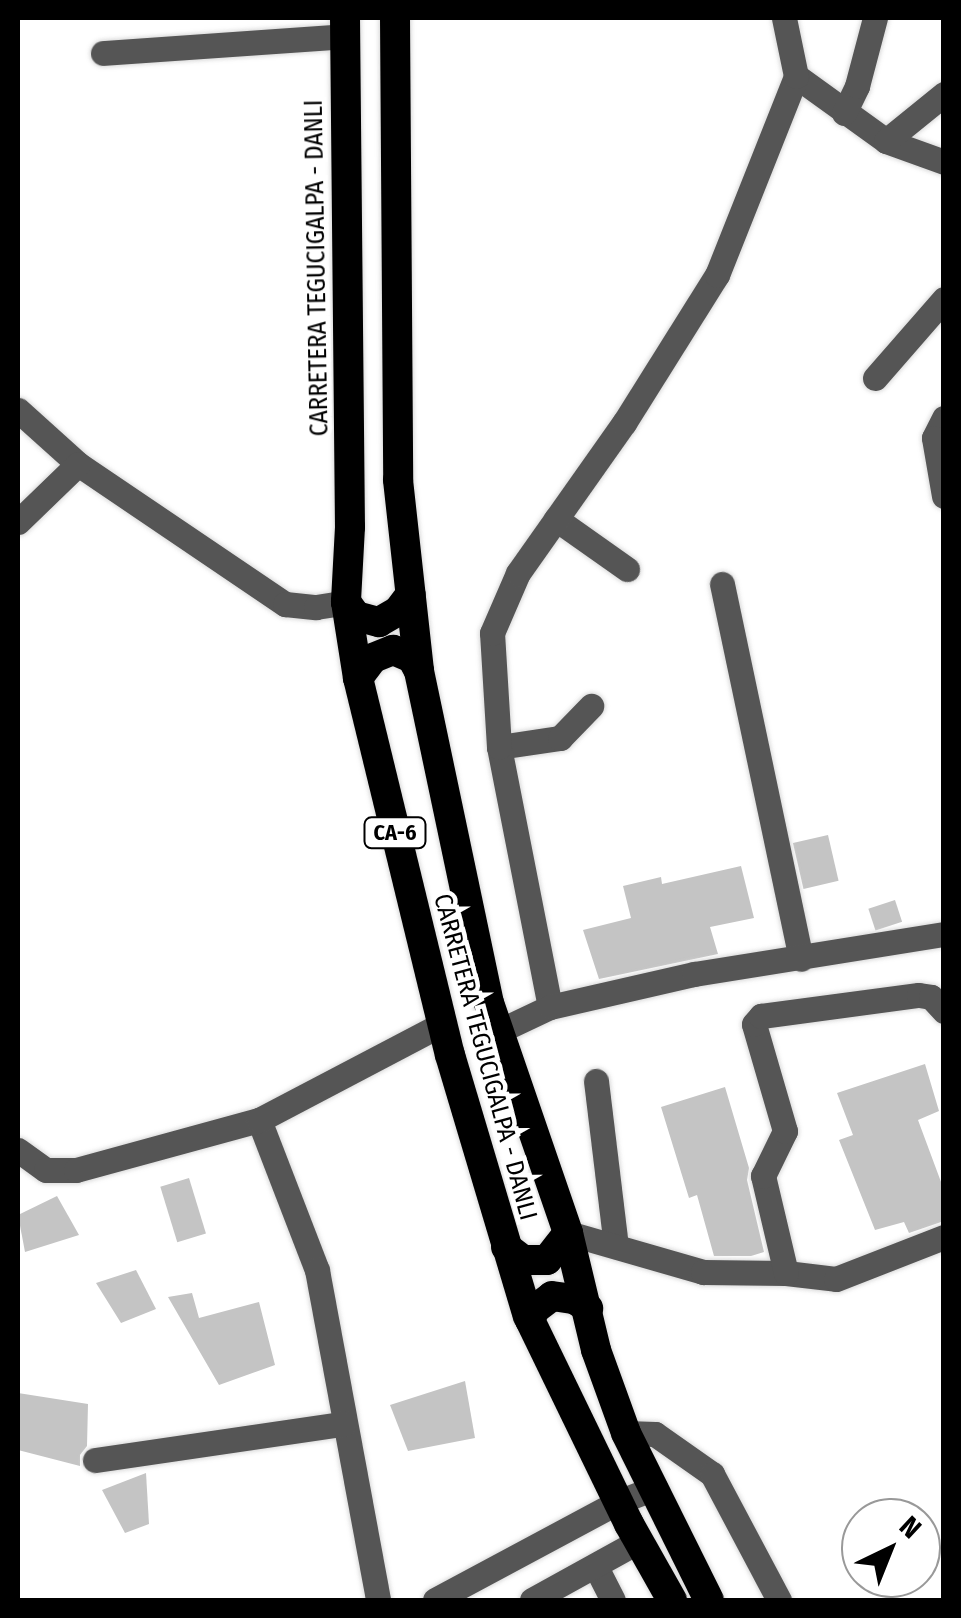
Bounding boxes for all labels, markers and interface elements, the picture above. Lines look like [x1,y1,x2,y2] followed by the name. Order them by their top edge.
[299,100,335,436] street label: CARRETERA TEGUCIGALPA - DANLI
[362,816,428,850] road number: CA-6
[427,891,543,1223] street label: CARRETERA TEGUCIGALPA - DANLI
[841,1498,941,1598] north arrow
[893,1509,928,1545] text: N

